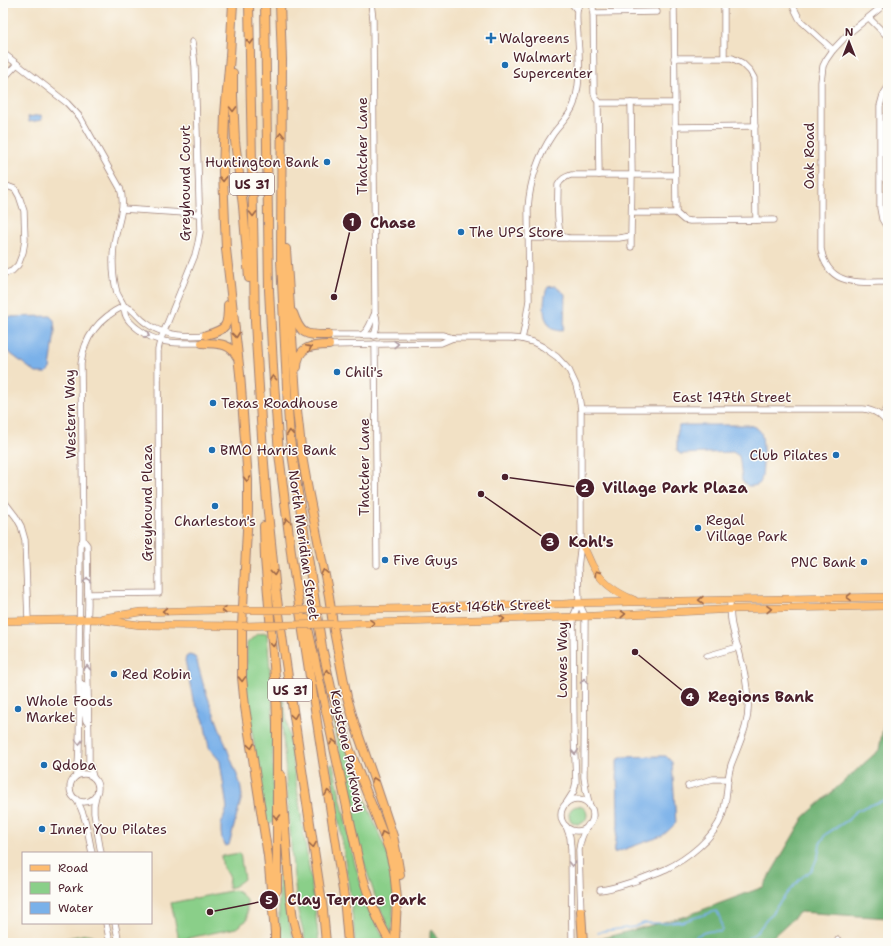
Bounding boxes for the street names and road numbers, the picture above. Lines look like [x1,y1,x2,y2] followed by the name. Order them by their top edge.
[353,97,371,195] street label: Thatcher Lane
[800,123,818,189] street label: Oak Road
[176,125,194,241] street label: Greyhound Court
[230,173,274,195] road number: US 31
[60,369,80,459] street label: Western Way
[673,388,791,406] street label: East 147th Street
[355,418,373,516] street label: Thatcher Lane
[138,444,156,562] street label: Greyhound Plaza
[285,469,323,621] street label: North Meridian Street
[431,595,551,617] street label: East 146th Street
[553,622,571,698] street label: Lowes Way
[268,679,312,701] road number: US 31
[326,688,370,814] street label: Keystone Parkway

